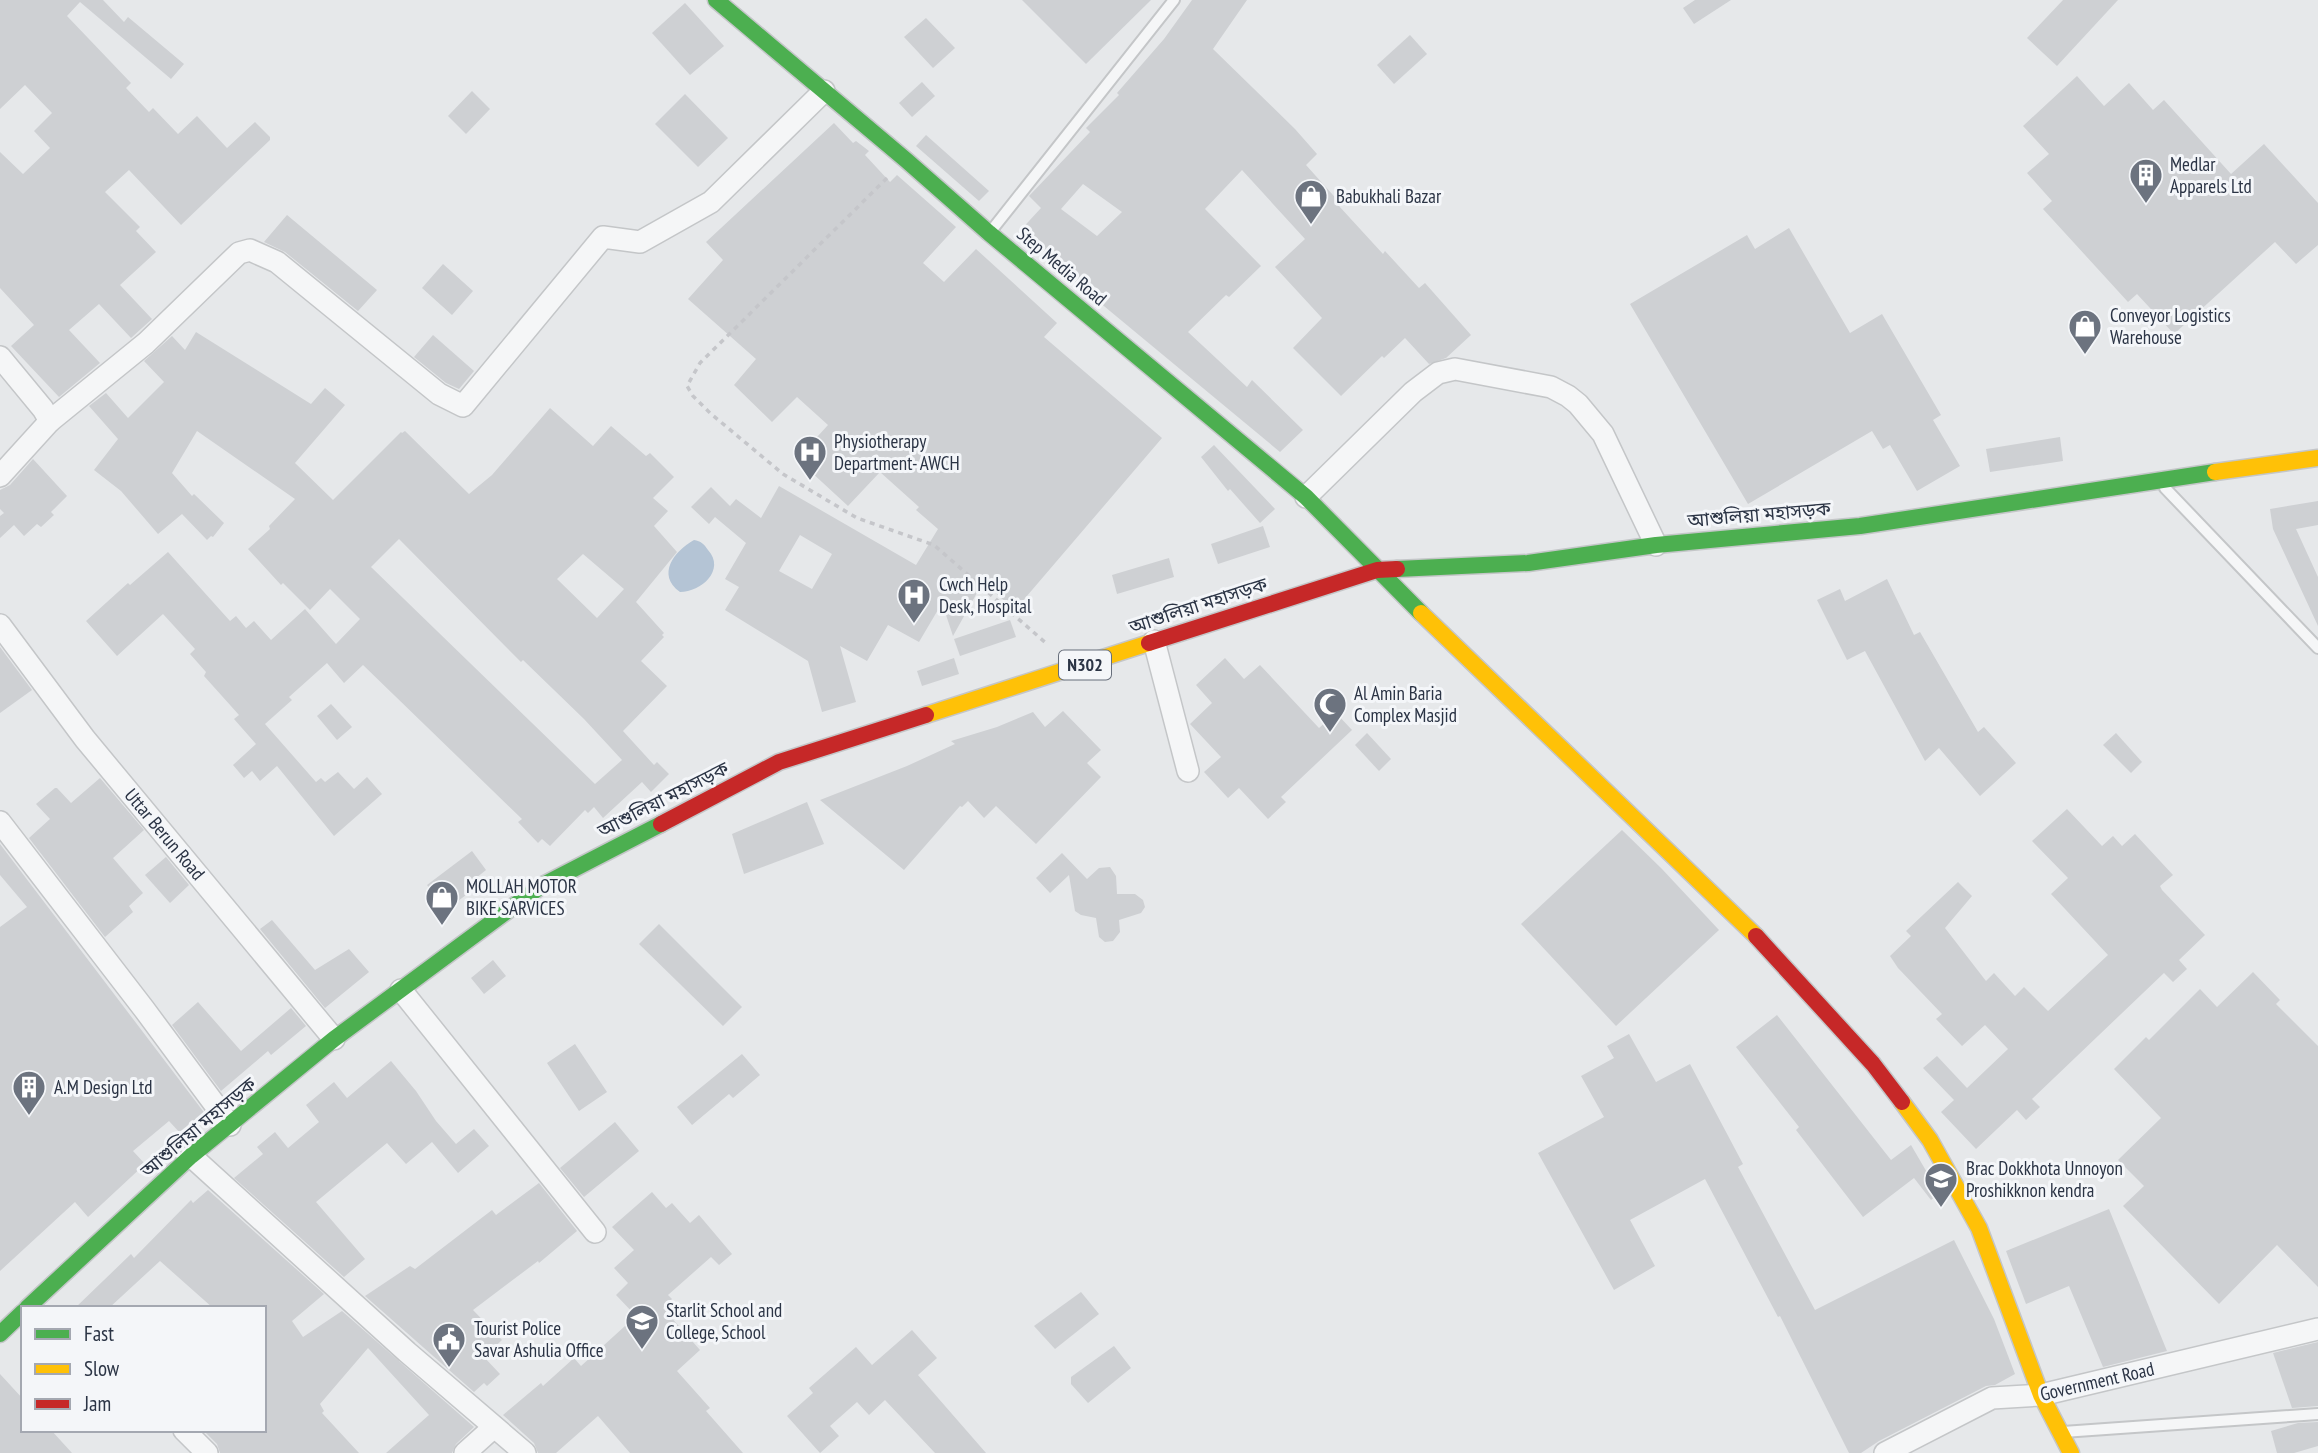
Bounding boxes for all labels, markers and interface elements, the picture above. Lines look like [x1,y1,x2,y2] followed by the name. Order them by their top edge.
[2170,152,2252,198] place label: Medlar Apparels Ltd
[2127,156,2165,205] building icon: Medlar Apparels Ltd
[1292,177,1330,226] shop icon: Babukhali Bazar
[1336,184,1442,208] place label: Babukhali Bazar
[1012,222,1112,310] street label: Step Media Road
[2110,303,2231,349] place label: Conveyor Logistics Warehouse
[2066,307,2104,356] shop icon: Conveyor Logistics Warehouse
[834,429,960,475] place label: Physiotherapy Department- AWCH
[791,433,829,482] hospital icon: Physiotherapy Department- AWCH
[1685,496,1832,532] street label: আশুলিয়া মহাসড়ক
[1125,571,1271,639] street label: আশুলিয়া মহাসড়ক
[939,572,1032,618] place label: Cwch Help Desk, Hospital
[895,576,933,625] hospital icon: Cwch Help Desk, Hospital
[1059,650,1111,680] road number: N302
[1354,681,1457,727] place label: Al Amin Baria Complex Masjid
[1311,685,1349,734] mosque icon: Al Amin Baria Complex Masjid
[593,755,733,843] street label: আশুলিয়া মহাসড়ক
[120,783,210,885] street label: Uttar Berun Road
[466,874,577,920] place label: MOLLAH MOTOR BIKE SARVICES
[423,878,461,927] shop icon: MOLLAH MOTOR BIKE SARVICES
[10,1068,48,1117] building icon: A.M Design Ltd
[134,1071,261,1183] street label: আশুলিয়া মহাসড়ক
[54,1075,153,1099] place label: A.M Design Ltd
[1966,1156,2123,1202] place label: Brac Dokkhota Unnoyon Proshikknon kendra
[1922,1160,1960,1209] school or university icon: Brac Dokkhota Unnoyon Proshikknon kendra
[666,1298,782,1344] place label: Starlit School and College, School
[623,1302,661,1351] school or university icon: Starlit School and College, School
[21,1306,266,1432] legend
[474,1316,604,1362] place label: Tourist Police Savar Ashulia Office
[84,1320,114,1347] text: Fast
[430,1320,468,1369] public building icon: Tourist Police Savar Ashulia Office
[84,1355,120,1382] text: Slow
[2038,1356,2156,1406] street label: Government Road
[83,1390,111,1417] text: Jam

